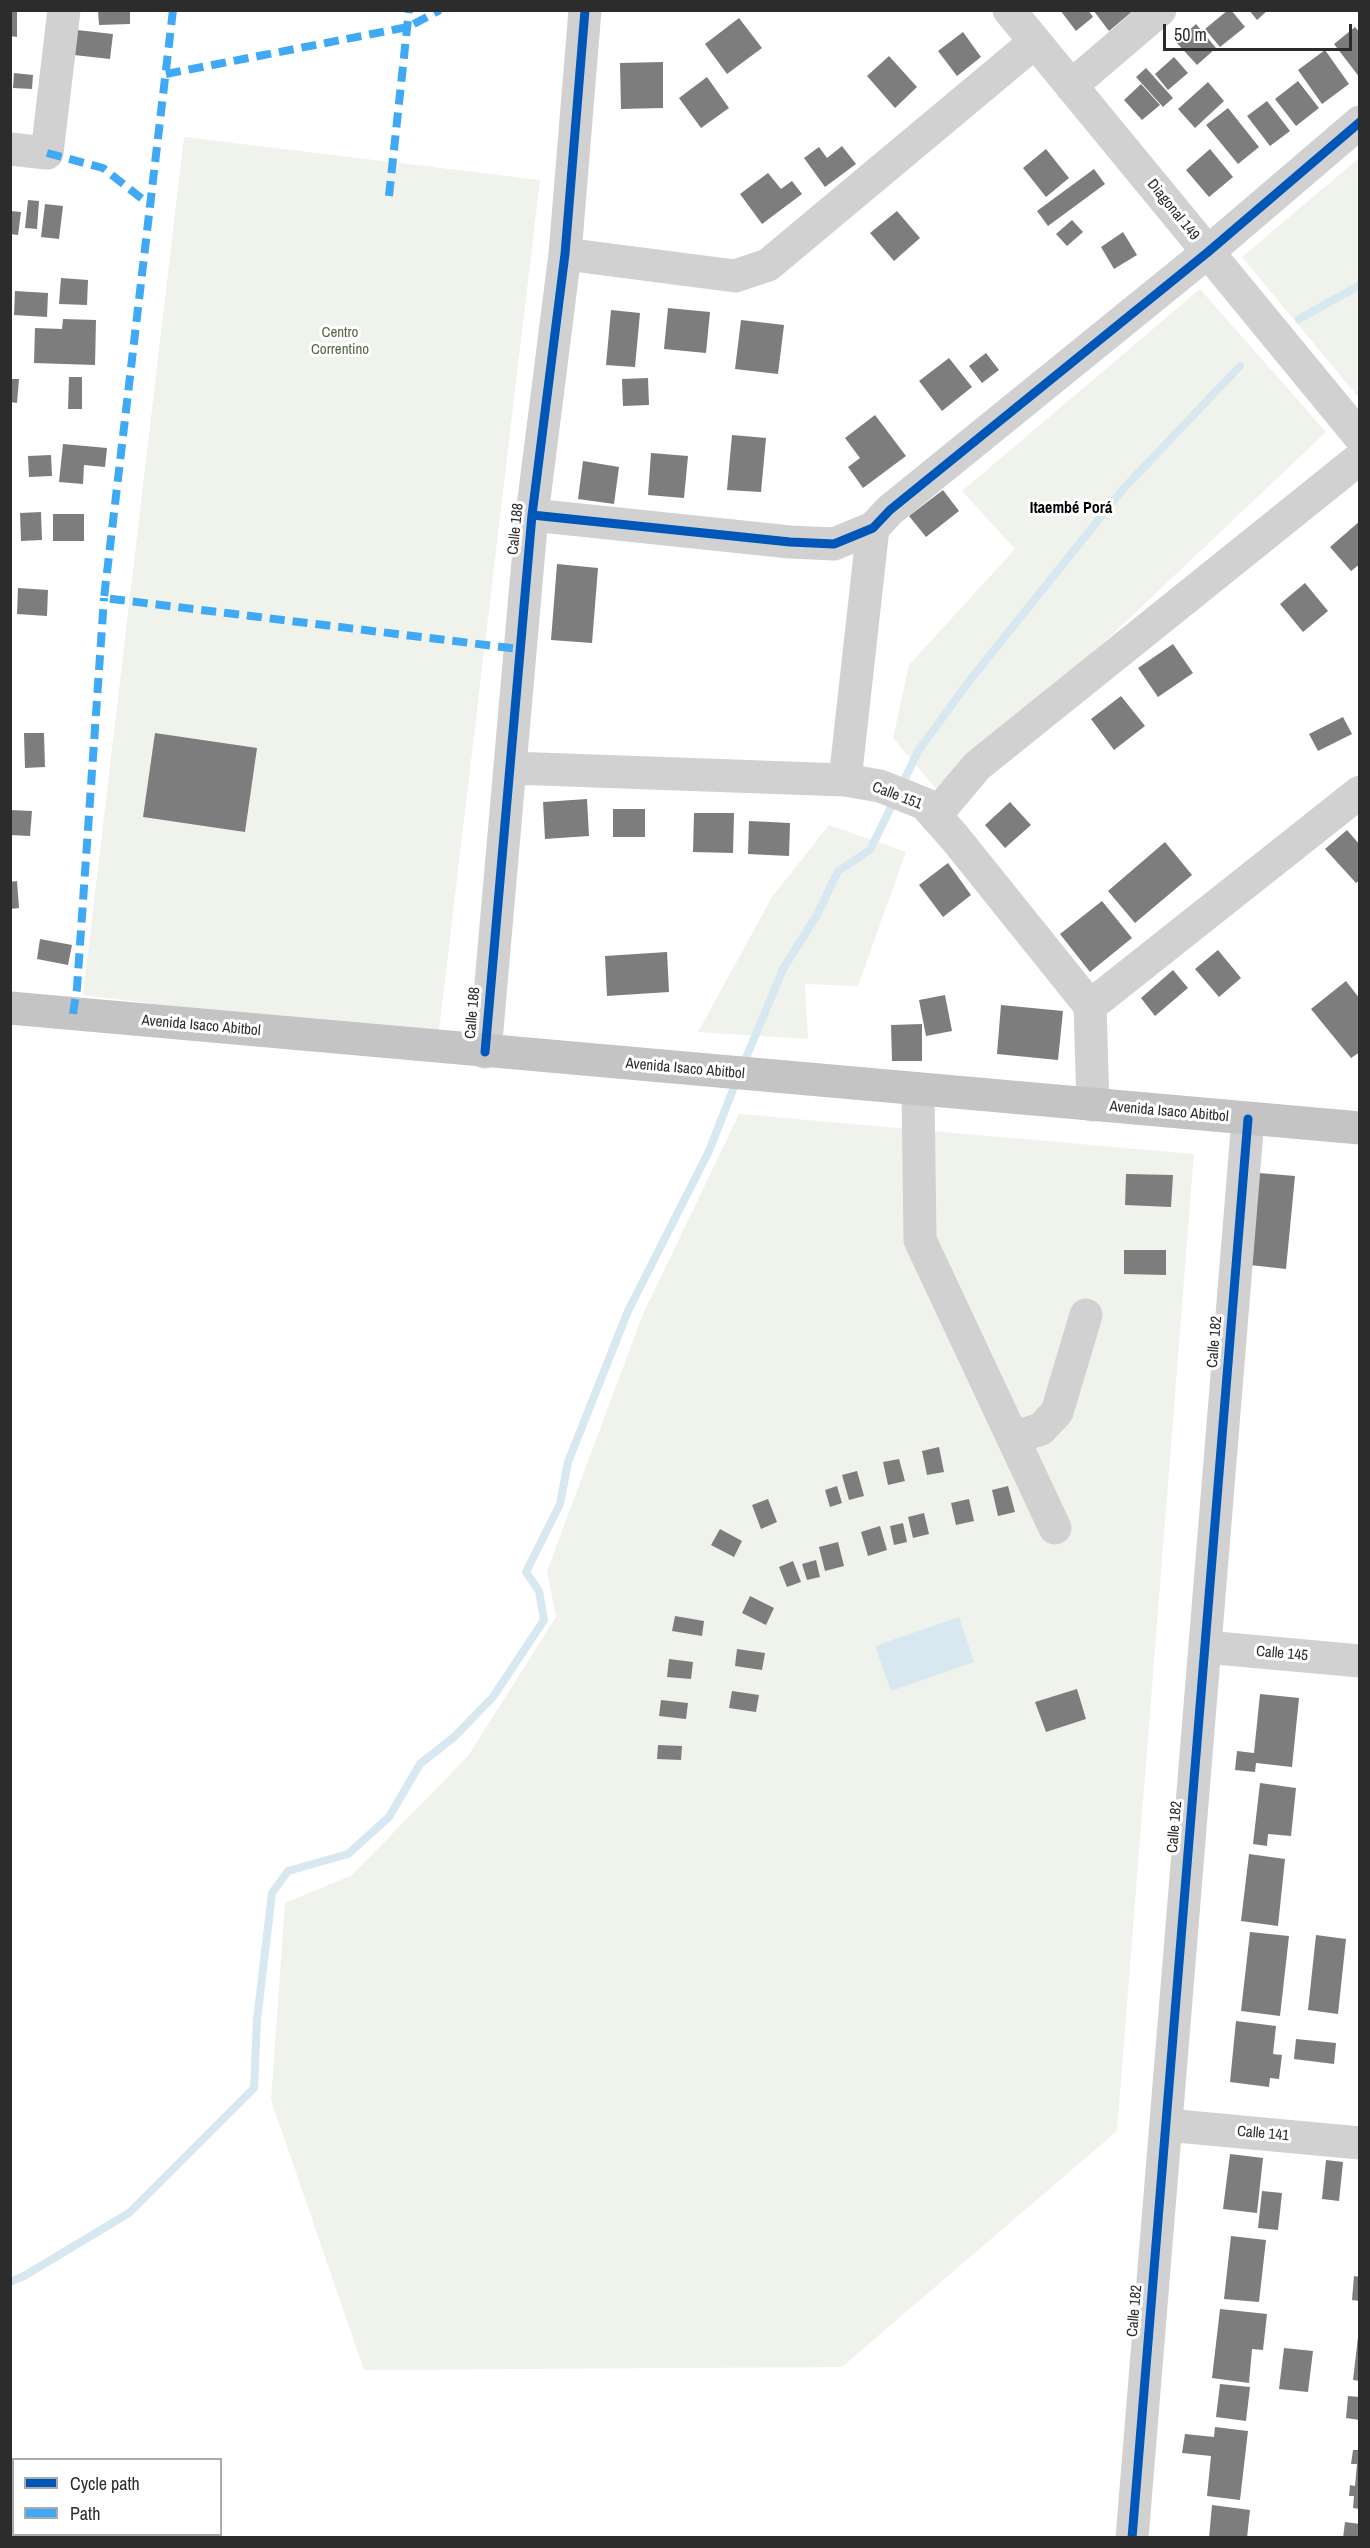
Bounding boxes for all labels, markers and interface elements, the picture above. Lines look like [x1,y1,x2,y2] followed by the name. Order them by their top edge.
[1166,12,1355,50] scale bar
[1174,22,1207,47] text: 50 m
[1143,176,1203,244] street label: Diagonal 149
[311,324,369,359] park label: Centro Correntino
[1030,499,1112,519] district label: Itaembé Porá
[504,502,528,556] street label: Calle 188
[870,778,924,814] street label: Calle 151
[462,986,484,1040] street label: Calle 188
[141,1012,261,1040] street label: Avenida Isaco Abitbol
[625,1055,745,1083] street label: Avenida Isaco Abitbol
[1109,1098,1229,1126] street label: Avenida Isaco Abitbol
[1204,1315,1226,1369] street label: Calle 182
[1255,1643,1309,1665] street label: Calle 145
[1164,1800,1186,1854] street label: Calle 182
[1236,2123,1290,2145] street label: Calle 141
[1124,2284,1146,2338] street label: Calle 182
[12,2458,222,2536] legend
[70,2471,140,2496] text: Cycle path
[70,2501,100,2526] text: Path

